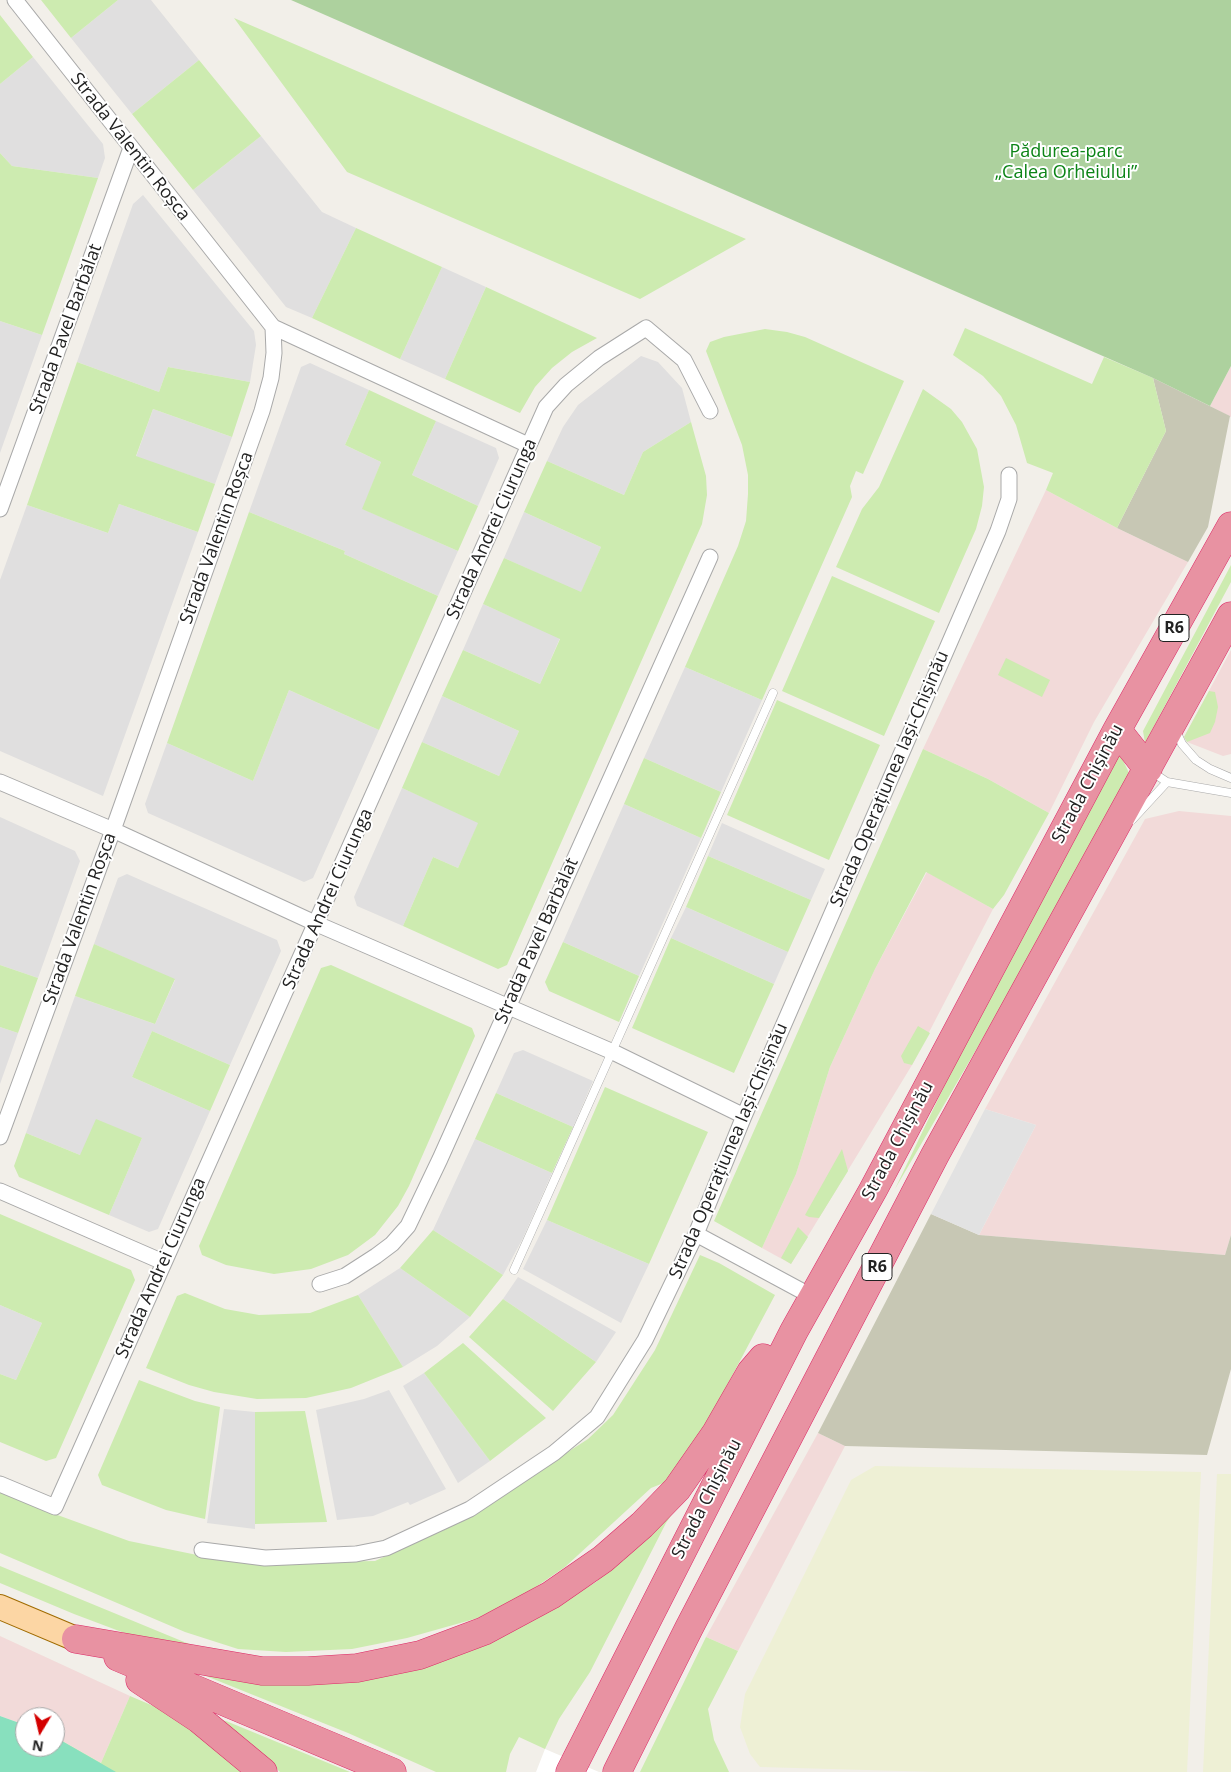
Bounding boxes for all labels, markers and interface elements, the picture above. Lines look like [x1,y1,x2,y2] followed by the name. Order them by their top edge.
[66,69,194,225] street label: Strada Valentin Roșca
[995,141,1137,183] park label: Pădurea-parc „Calea Orheiului”
[25,241,107,417] street label: Strada Pavel Barbălat
[442,435,542,623] street label: Strada Andrei Ciurunga
[176,449,258,627] street label: Strada Valentin Roșca
[1159,614,1189,641] road number: R6
[826,648,954,910] street label: Strada Operațiunea Iași-Chișinău
[1048,721,1128,847] street label: Strada Chișinău
[278,805,378,993] street label: Strada Andrei Ciurunga
[39,830,121,1008] street label: Strada Valentin Roșca
[491,855,583,1027] street label: Strada Pavel Barbălat
[665,1020,793,1282] street label: Strada Operațiunea Iași-Chișinău
[858,1078,938,1204] street label: Strada Chișinău
[111,1174,211,1362] street label: Strada Andrei Ciurunga
[862,1254,892,1280] road number: R6
[668,1436,746,1562] street label: Strada Chișinău
[15,1707,65,1757] north arrow
[31,1736,45,1757] text: N

